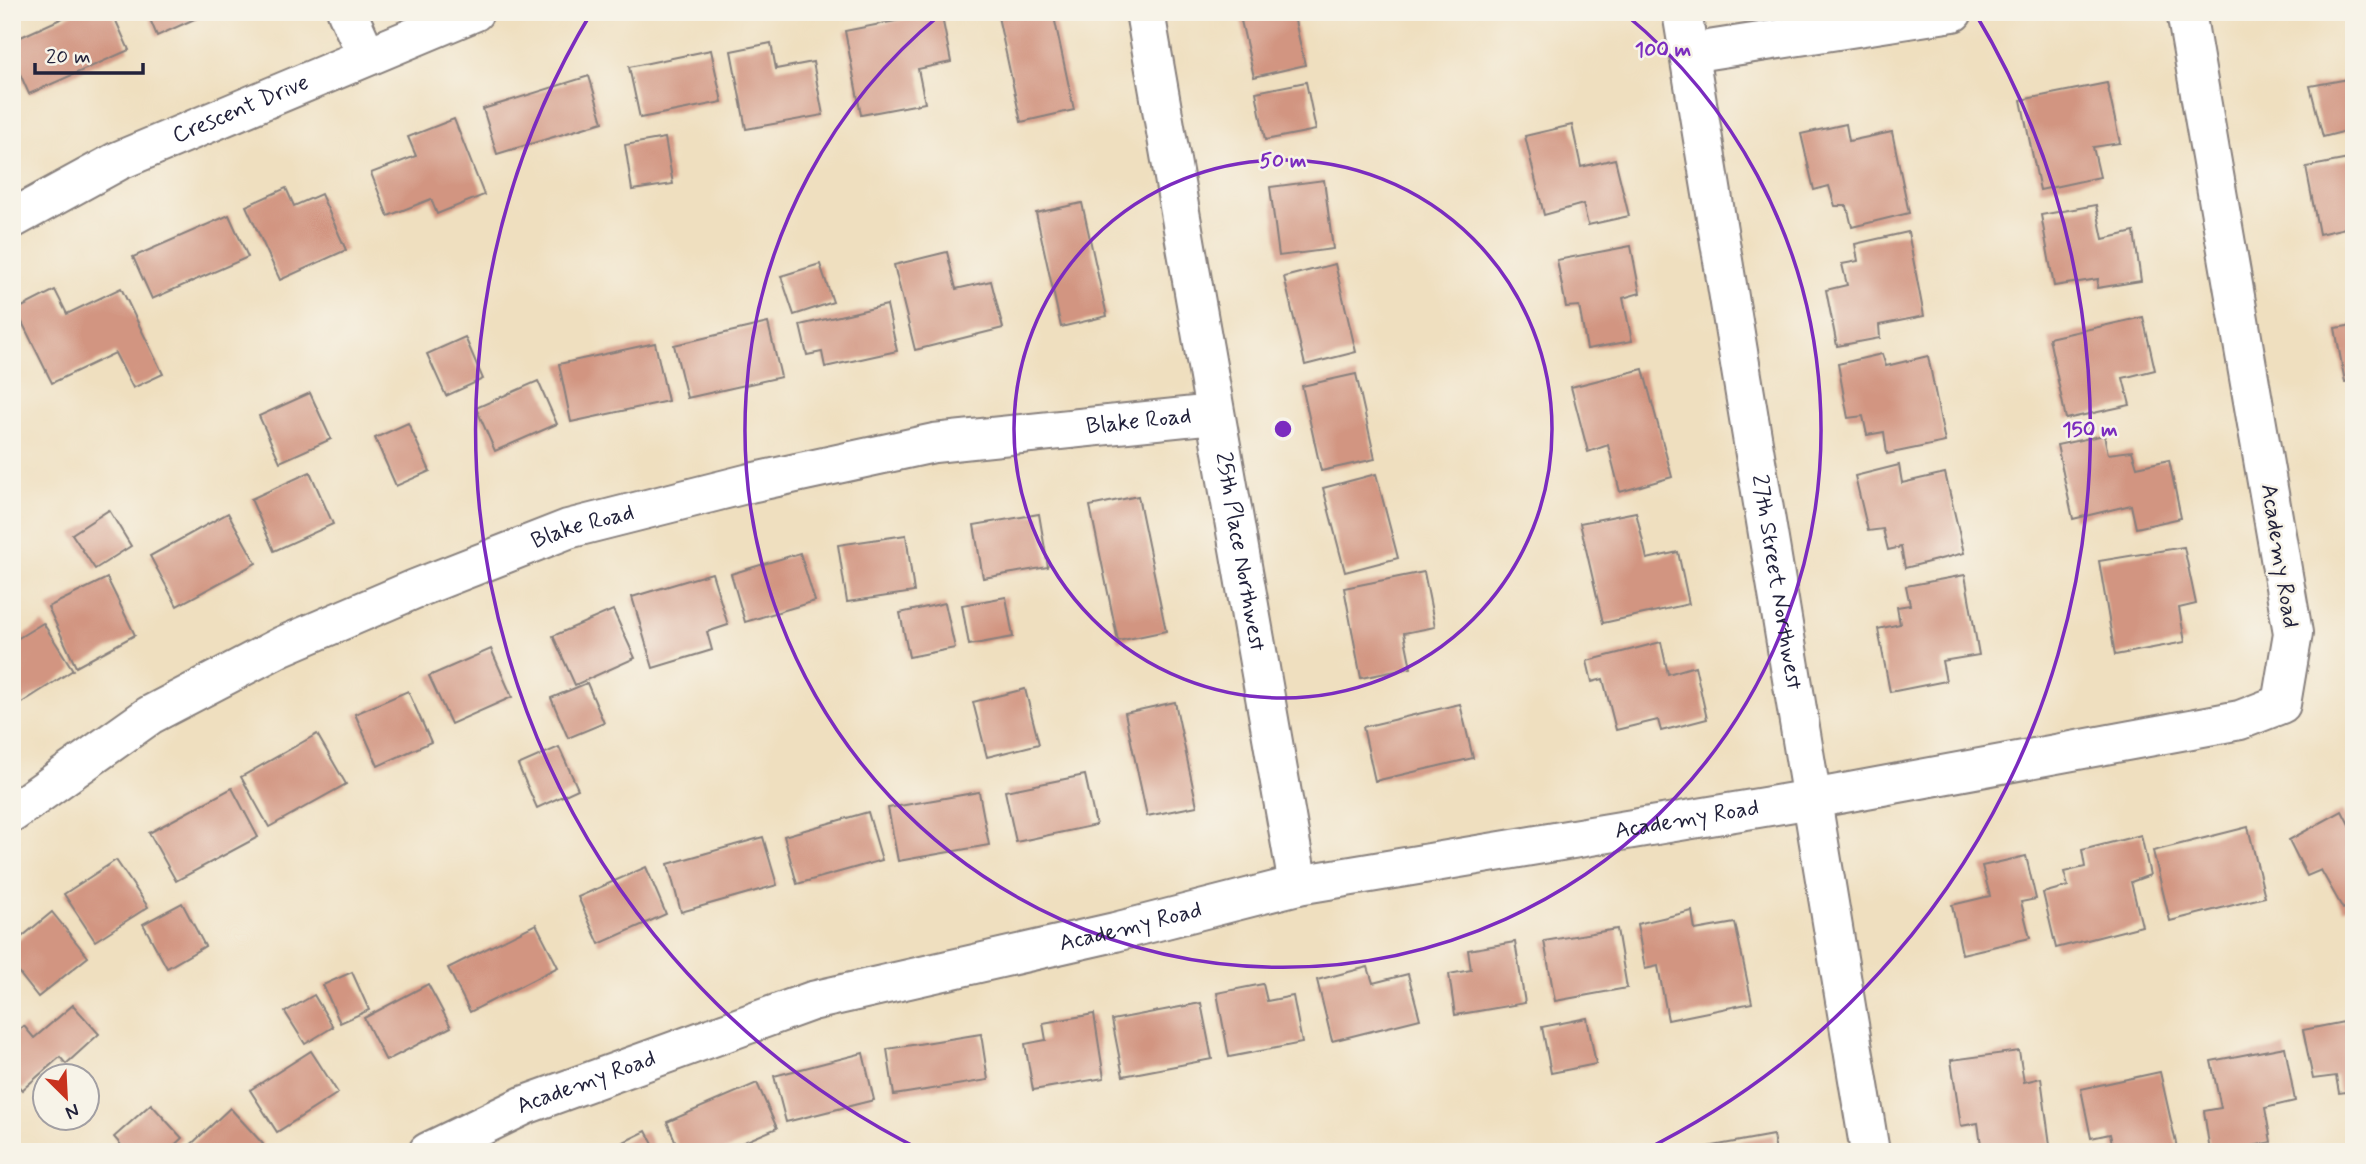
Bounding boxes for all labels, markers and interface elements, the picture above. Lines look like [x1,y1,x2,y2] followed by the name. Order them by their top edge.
[35,32,144,76] scale bar
[1635,36,1691,64] text: 100 m
[46,43,91,71] text: 20 m
[168,68,314,151] street label: Crescent Drive
[1260,147,1307,175] text: 50 m
[1084,401,1193,442] street label: Blake Road
[2062,416,2118,444] text: 150 m
[1271,417,1295,441] centre of rings
[1207,450,1272,654] street label: 25th Place Northwest
[1744,472,1809,692] street label: 27th Street Northwest
[2253,482,2305,630] street label: Academy Road
[527,498,637,557] street label: Blake Road
[1612,793,1761,847] street label: Academy Road
[1056,895,1205,959] street label: Academy Road
[512,1044,660,1122] street label: Academy Road
[32,1062,102,1132] north arrow
[61,1097,83,1125] text: N

